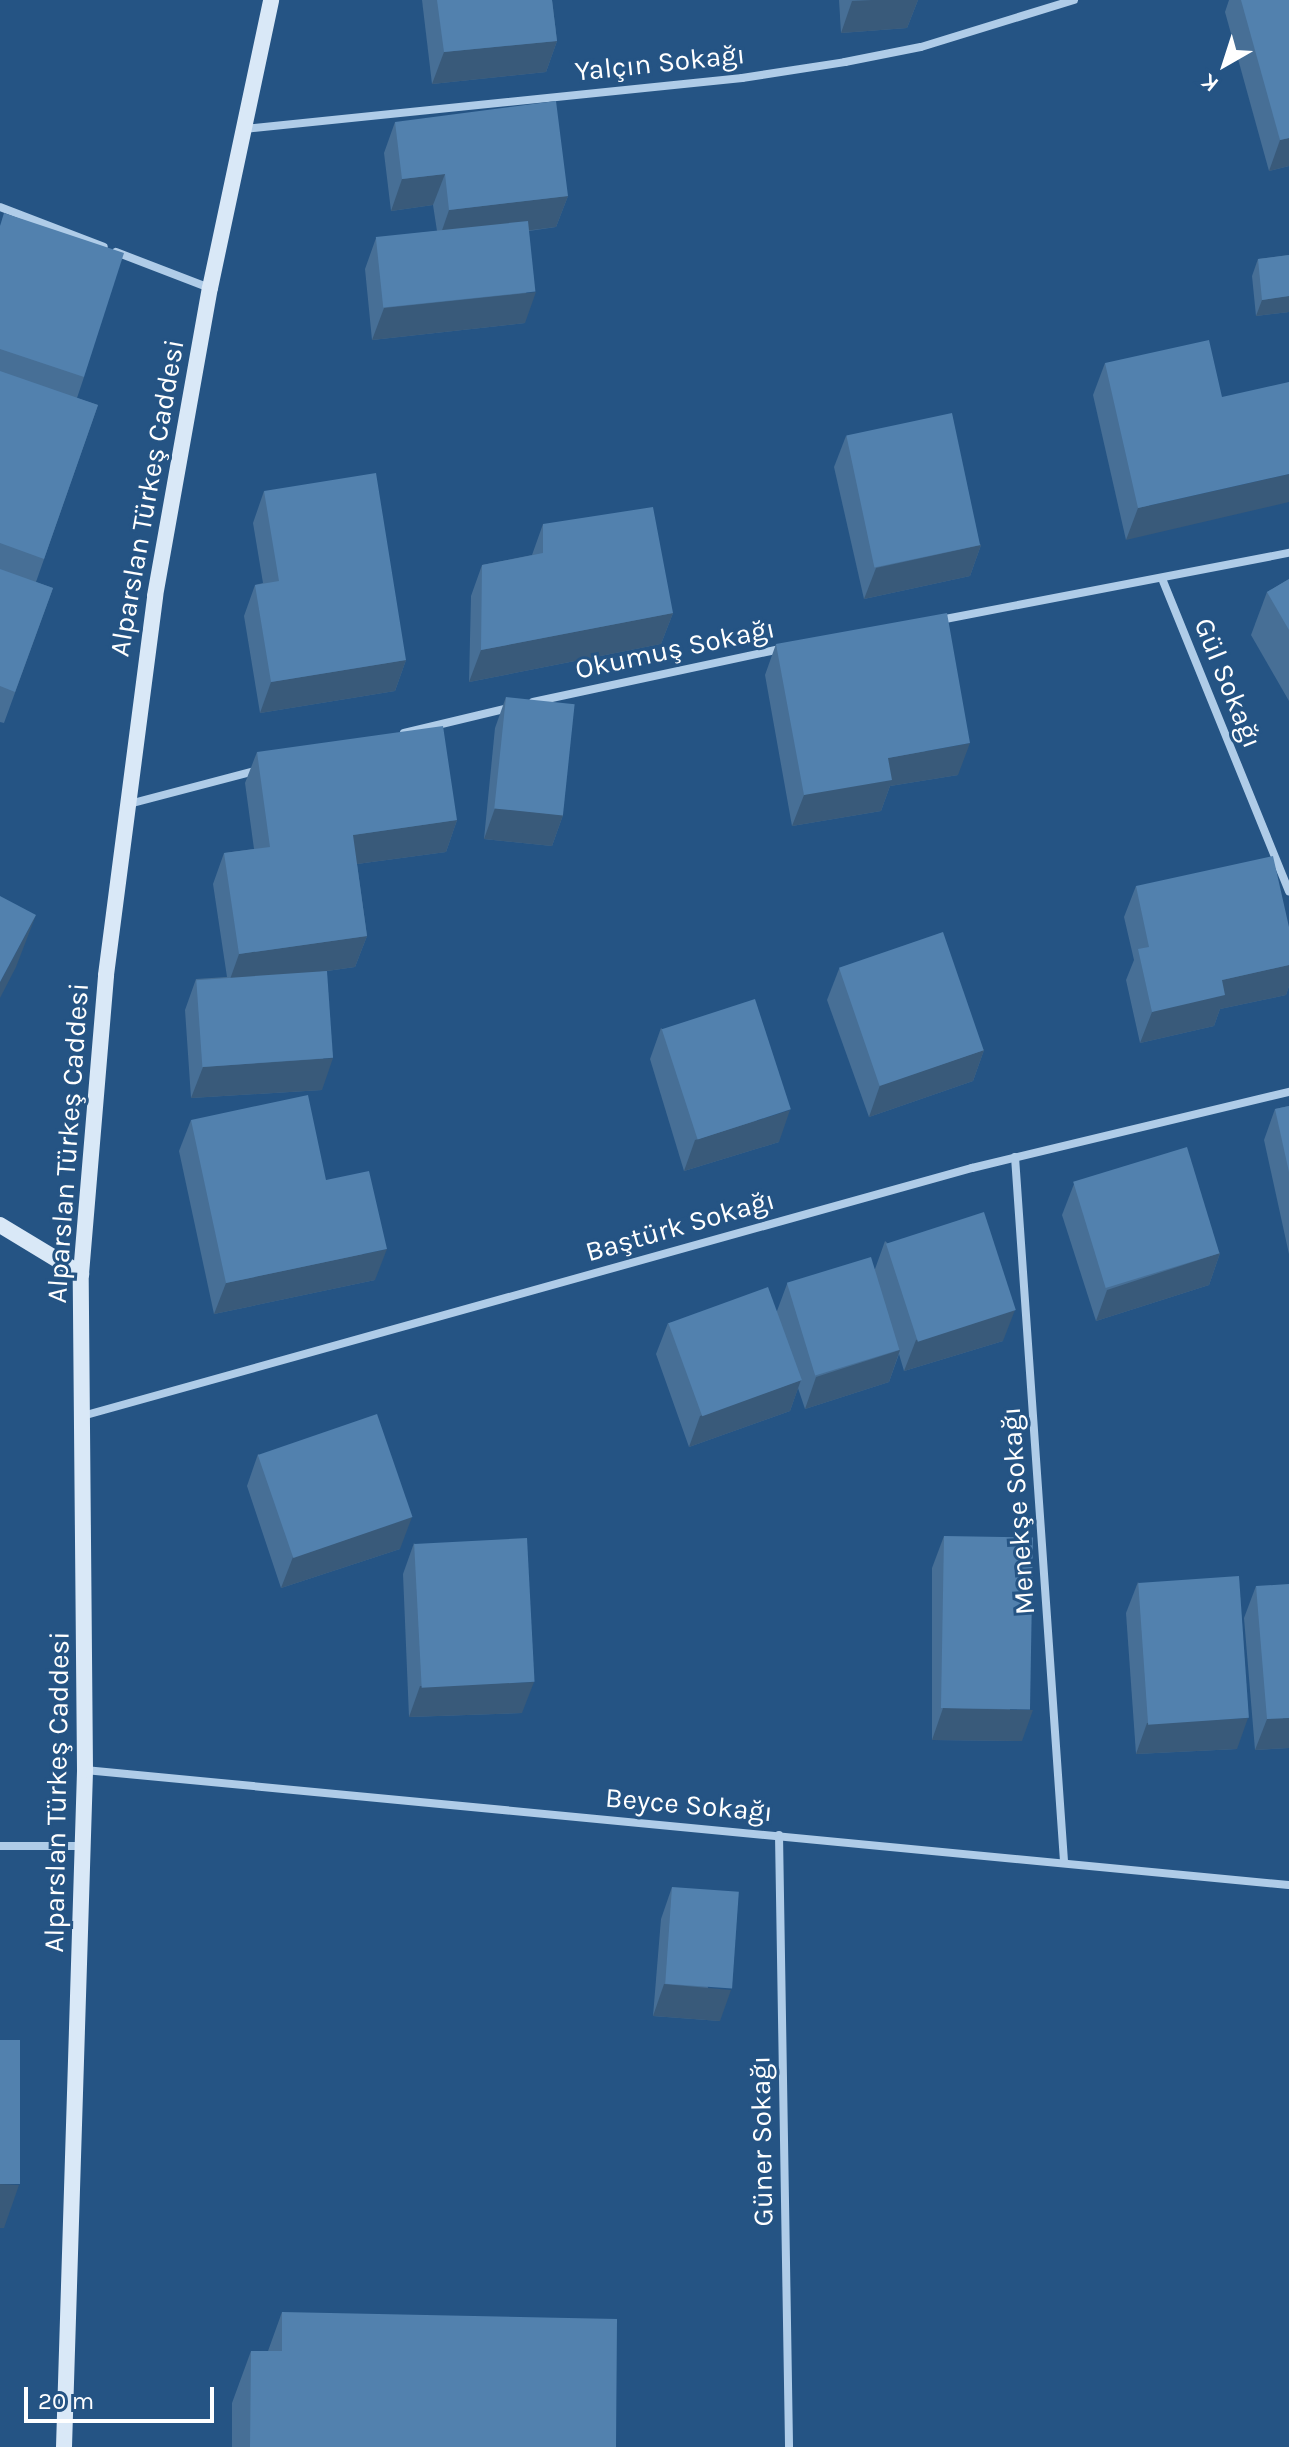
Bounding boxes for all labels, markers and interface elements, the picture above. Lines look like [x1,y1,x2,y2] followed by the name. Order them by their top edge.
[1185,24,1265,104] north arrow
[573,37,747,89] street label: Yalçın Sokağı
[1196,68,1224,97] text: K
[103,337,191,659] street label: Alparslan Türkeş Caddesi
[572,611,778,687] street label: Okumuş Sokağı
[1187,613,1269,753] street label: Gül Sokağı
[40,982,96,1304] street label: Alparslan Türkeş Caddesi
[582,1183,778,1269] street label: Baştürk Sokağı
[994,1406,1042,1616] street label: Menekşe Sokağı
[37,1631,77,1953] street label: Alparslan Türkeş Caddesi
[604,1781,774,1829] street label: Beyce Sokağı
[744,2055,780,2227] street label: Güner Sokağı
[28,2371,218,2421] scale bar
[38,2387,94,2415] text: 20 m

